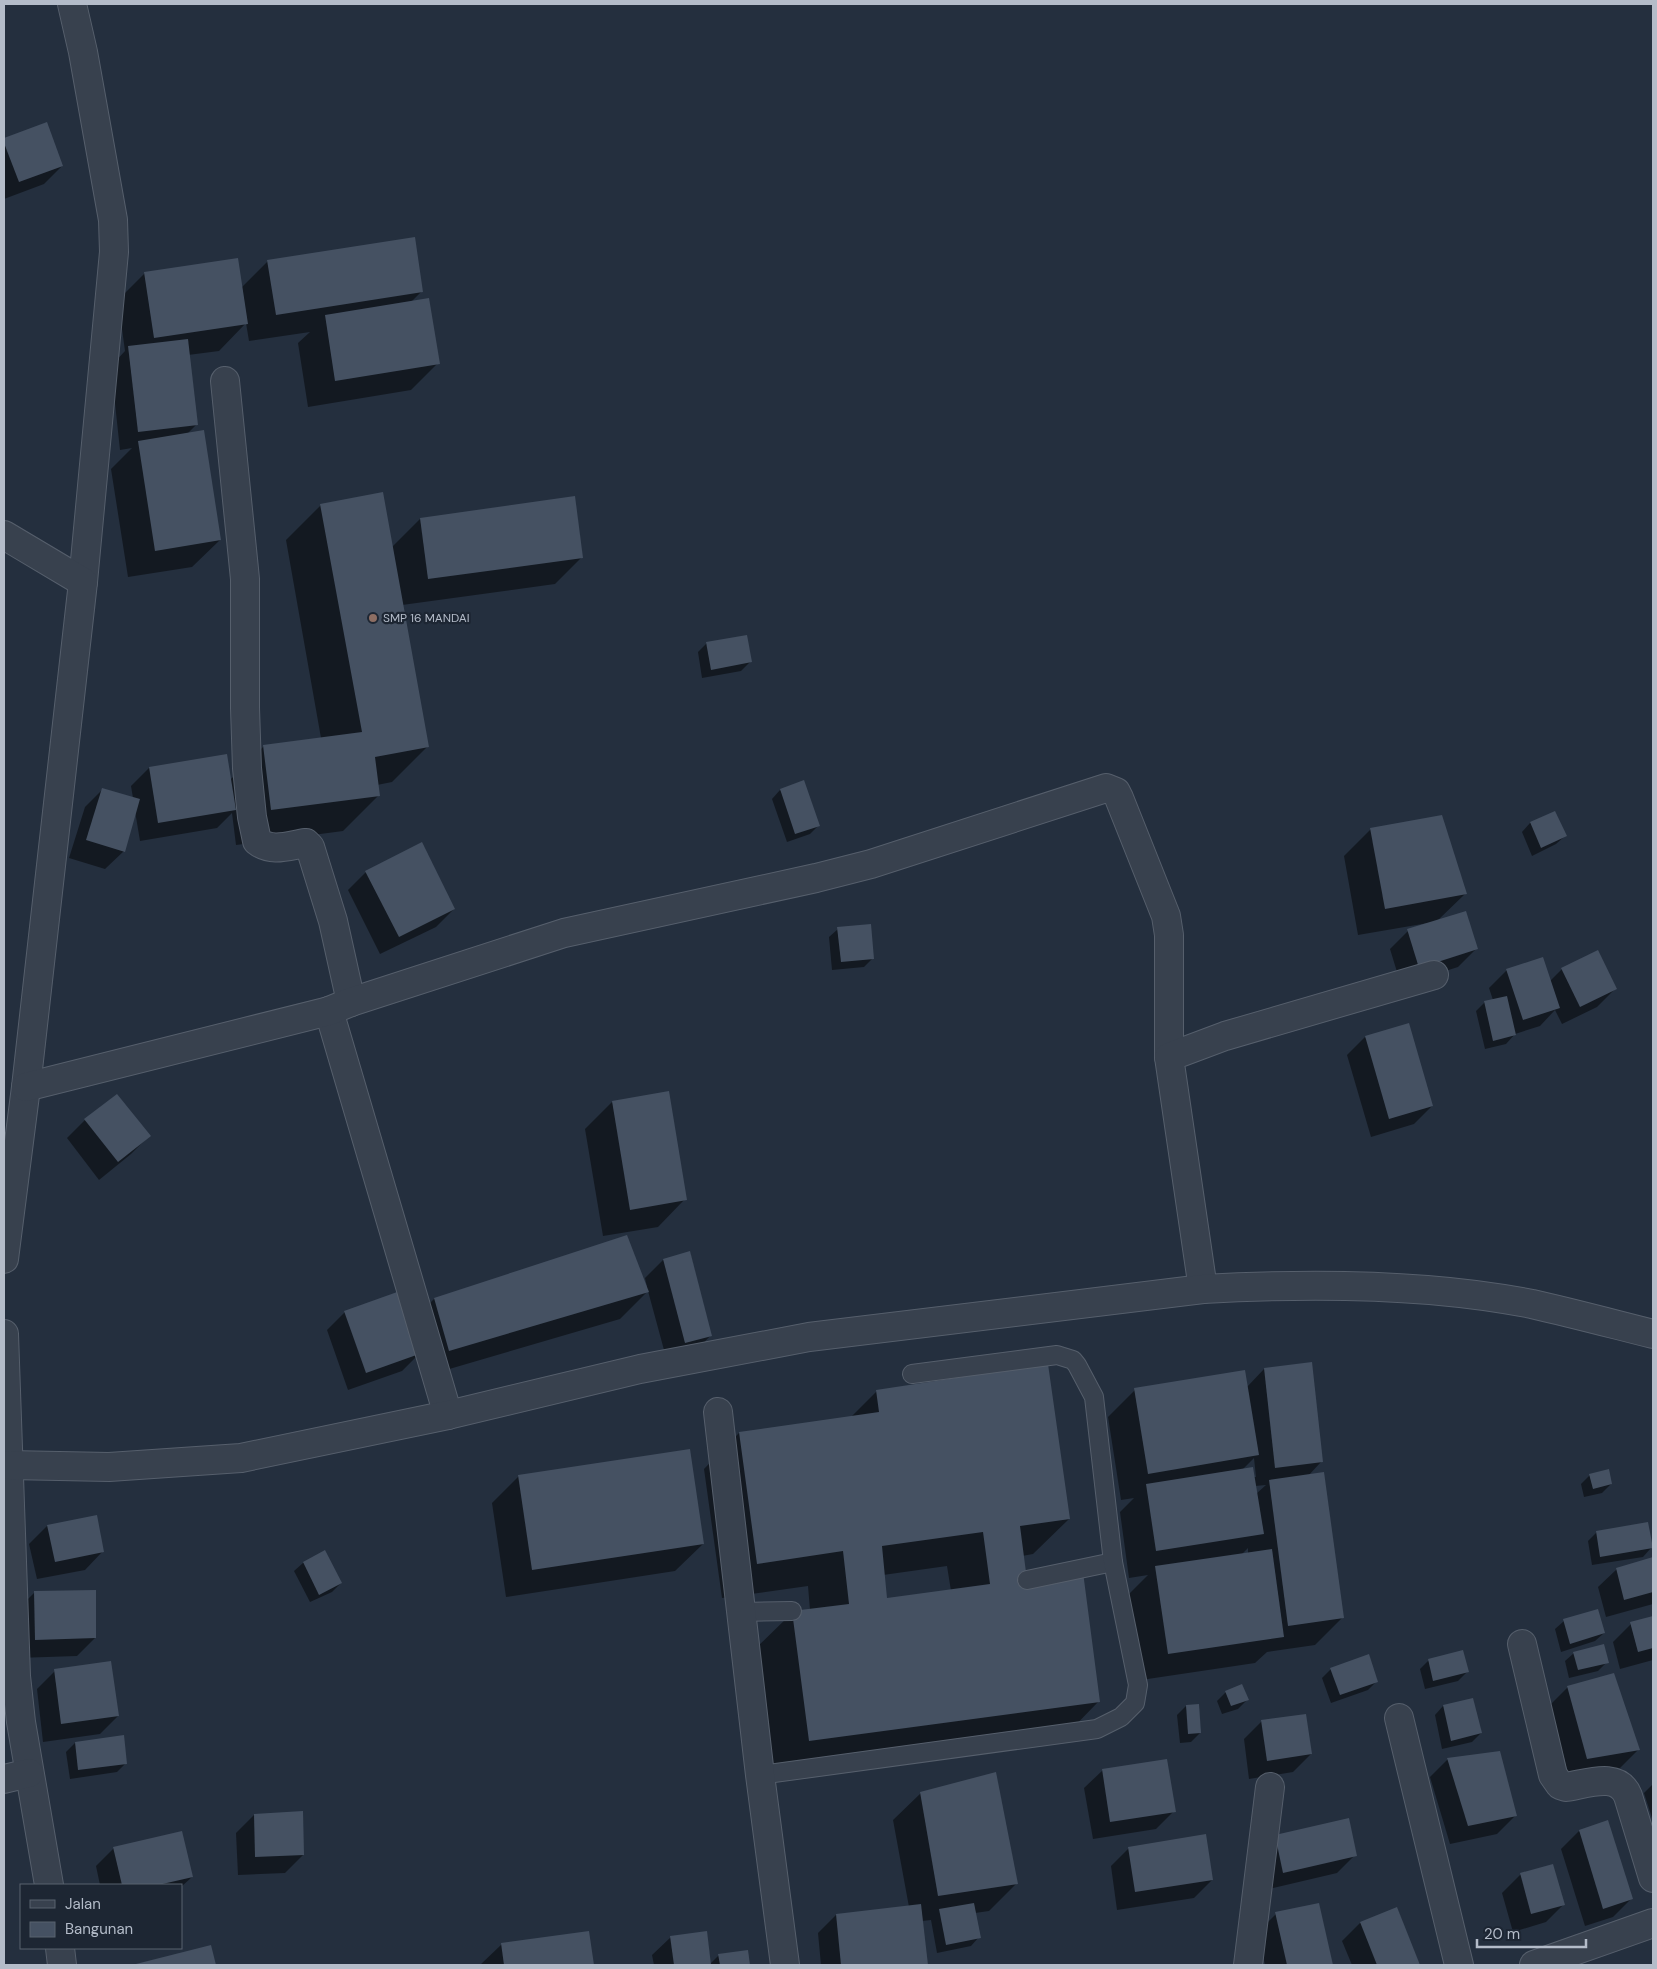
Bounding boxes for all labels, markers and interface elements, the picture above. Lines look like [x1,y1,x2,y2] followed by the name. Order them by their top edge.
[383,610,469,626] place label: SMP 16 MANDAI
[367,612,379,624] marker: SMP 16 MANDAI
[20,1884,182,1949] legend
[65,1894,101,1914] text: Jalan
[1477,1916,1586,1948] scale bar
[65,1919,133,1939] text: Bangunan
[1484,1924,1520,1944] text: 20 m

